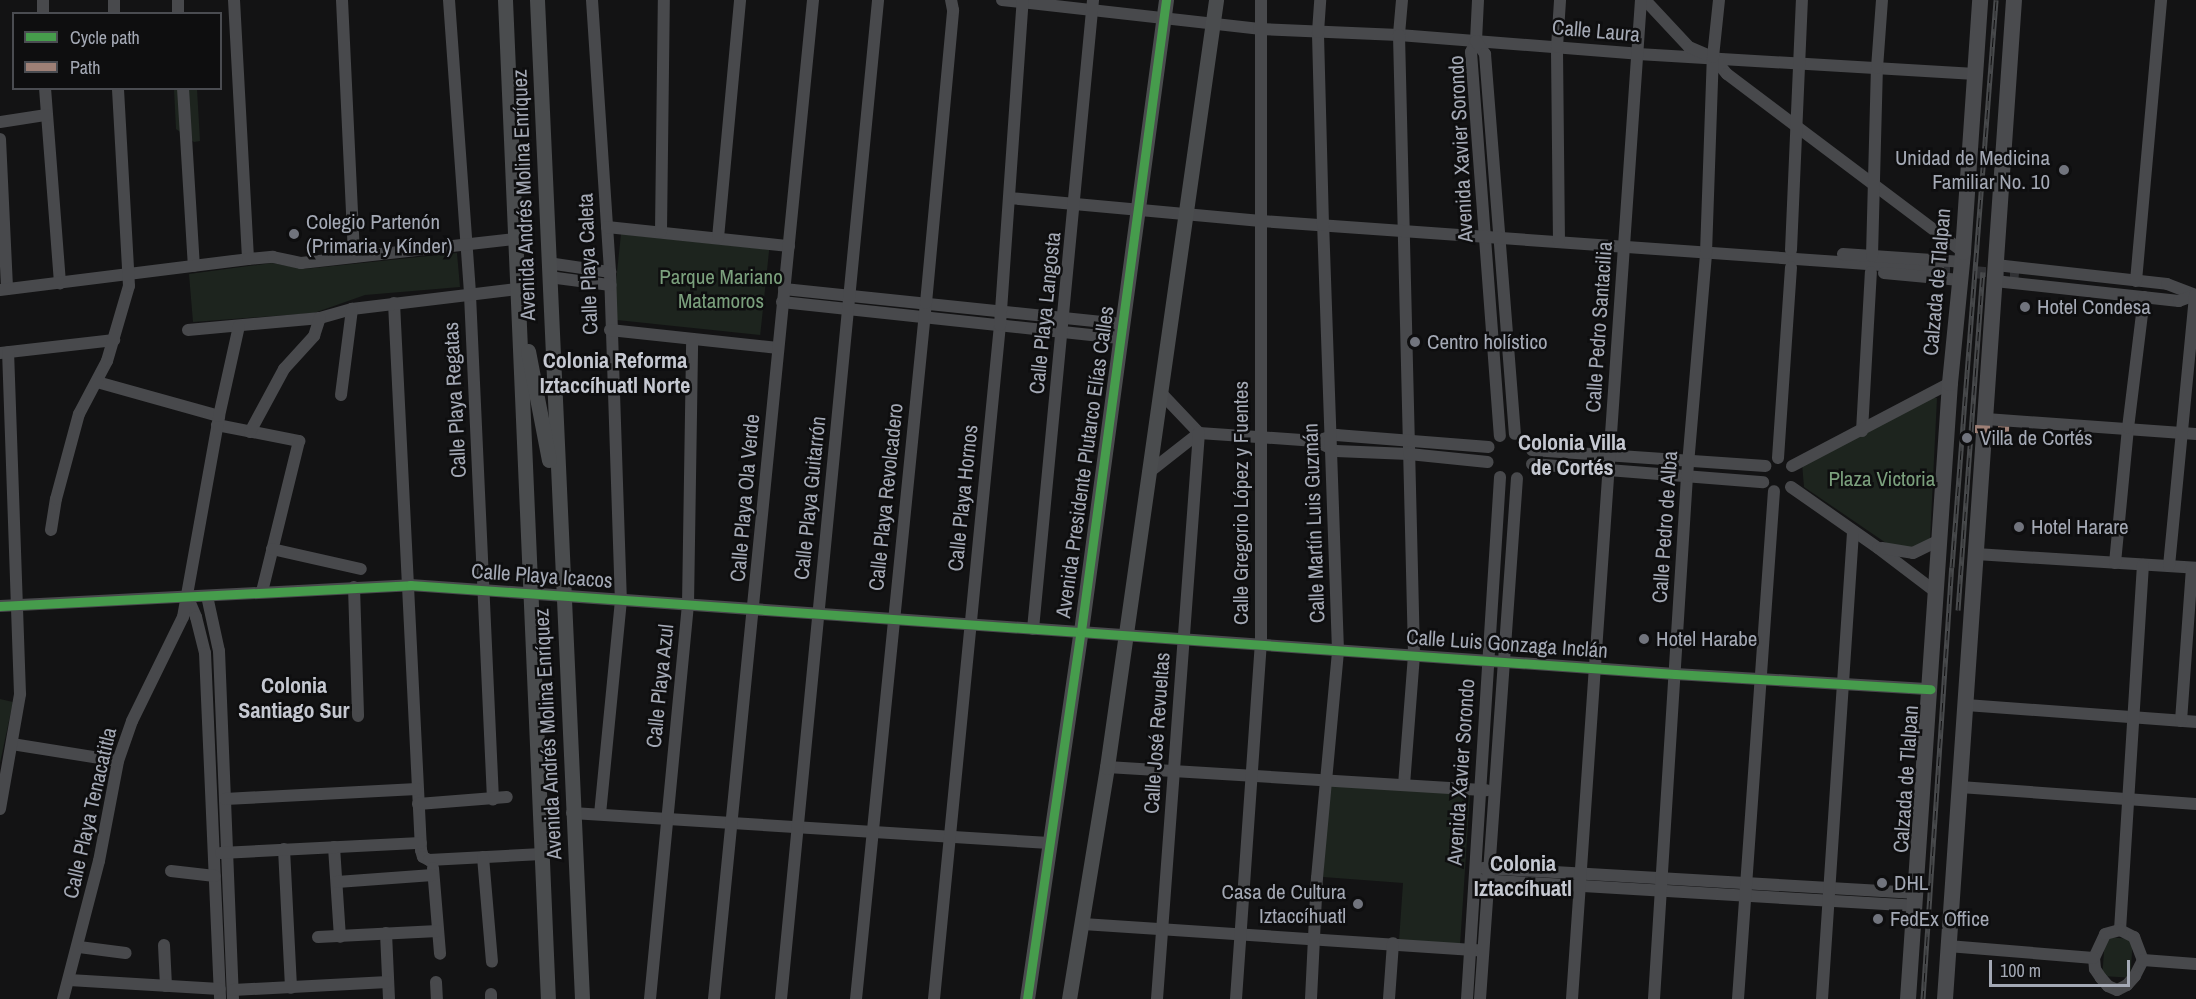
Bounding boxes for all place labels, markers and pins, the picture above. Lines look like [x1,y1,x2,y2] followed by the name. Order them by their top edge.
[1895,145,2050,195] place label: Unidad de Medicina Familiar No. 10
[2055,161,2073,179] marker: Unidad de Medicina Familiar No. 10
[306,209,452,259] place label: Colegio Partenón (Primaria y Kínder)
[287,227,301,241] marker: Colegio Partenón (Primaria y Kínder)
[2037,294,2151,320] place label: Hotel Condesa
[2018,300,2032,314] marker: Hotel Condesa
[1427,329,1548,355] place label: Centro holístico
[1408,335,1422,349] marker: Centro holístico
[1980,425,2093,451] place label: Villa de Cortés
[1958,429,1976,447] marker: Villa de Cortés
[2031,514,2129,540] place label: Hotel Harare
[2012,520,2026,534] marker: Hotel Harare
[1656,626,1757,652] place label: Hotel Harabe
[1637,632,1651,646] marker: Hotel Harabe
[1894,870,1928,896] place label: DHL
[1875,876,1889,890] marker: DHL
[1222,879,1346,929] place label: Casa de Cultura Iztaccíhuatl
[1351,897,1365,911] marker: Casa de Cultura Iztaccíhuatl
[1890,906,1989,932] place label: FedEx Office
[1871,912,1885,926] marker: FedEx Office

